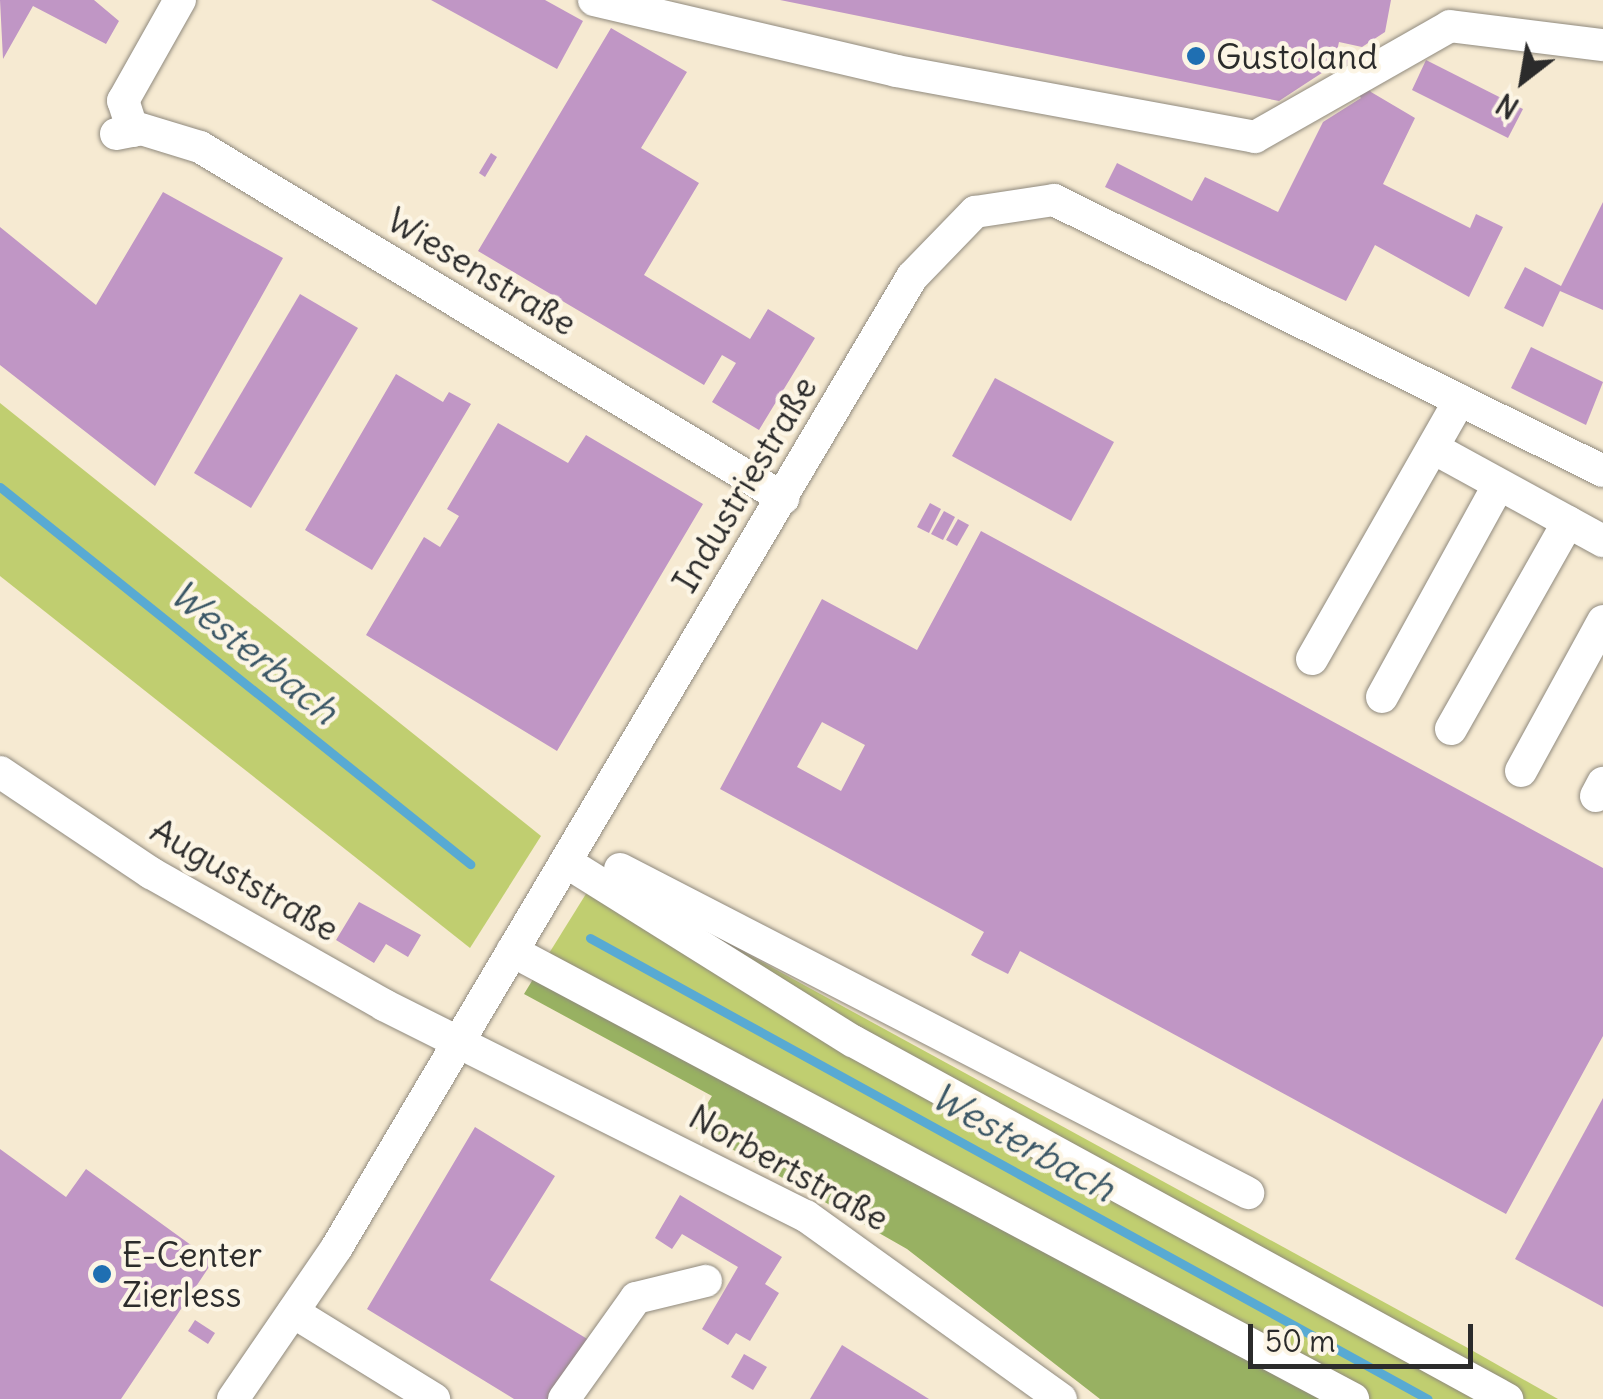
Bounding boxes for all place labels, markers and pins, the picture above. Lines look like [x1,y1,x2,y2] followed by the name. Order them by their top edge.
[1216,35,1378,77] place label: Gustoland
[1185,45,1207,67] marker: Gustoland
[122,1233,262,1315] place label: E-Center Zierless
[91,1263,113,1285] marker: E-Center Zierless

